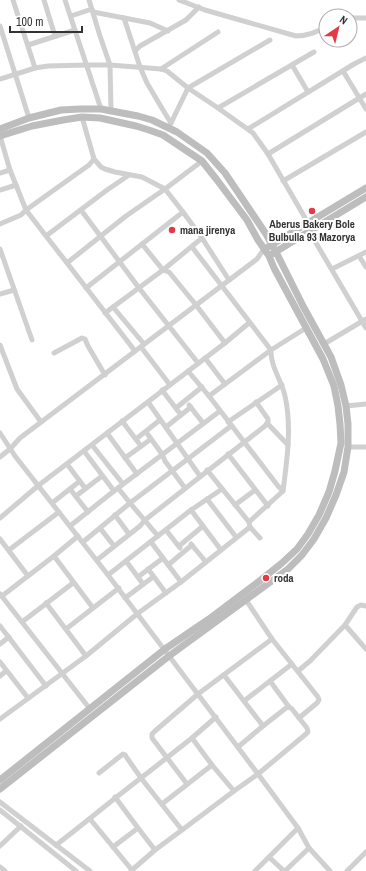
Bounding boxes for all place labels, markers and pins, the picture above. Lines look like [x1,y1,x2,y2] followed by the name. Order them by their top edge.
[307,206,317,216] marker: Aberus Bakery Bole Bulbulla 93 Mazorya
[269,217,355,244] place label: Aberus Bakery Bole Bulbulla 93 Mazorya
[180,223,235,237] place label: mana jirenya
[167,225,177,235] marker: mana jirenya
[274,571,294,585] place label: roda
[261,573,271,583] marker: roda

